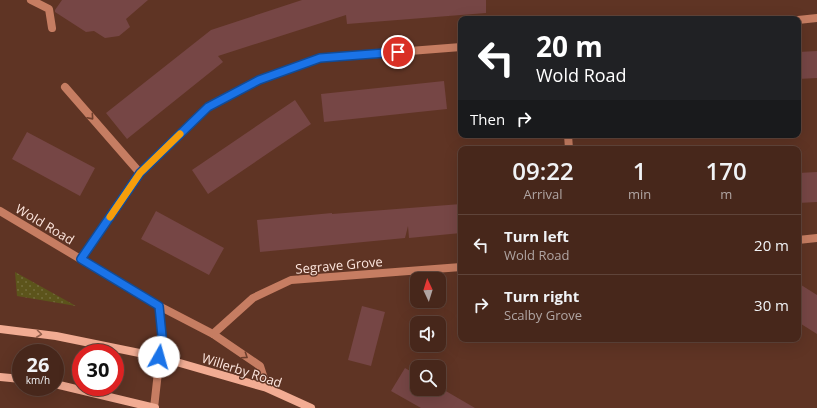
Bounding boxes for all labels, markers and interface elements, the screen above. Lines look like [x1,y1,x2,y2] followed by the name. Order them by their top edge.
[536,27,603,65] text: 20 m
[470,32,522,84] icon: left
[381,35,415,69] pin
[387,41,409,63] icon: arrive
[536,63,627,87] text: Wold Road
[513,108,535,130] icon: right
[470,109,505,129] text: Then
[86,112,93,119] one-way arrow
[512,154,574,187] text: 09:22
[633,154,647,187] text: 1
[706,154,747,187] text: 170
[523,185,563,203] text: Arrival
[628,185,651,203] text: min
[720,185,732,203] text: m
[12,199,78,249] street label: Wold Road
[504,226,569,246] text: Turn left
[470,234,492,256] icon: left
[754,235,789,255] text: 20 m
[504,246,569,264] text: Wold Road
[295,252,383,278] street label: Segrave Grove
[410,272,446,308] north arrow
[410,272,446,396] map controls
[504,286,579,306] text: Turn right
[470,294,492,316] icon: right
[754,295,789,315] text: 30 m
[504,306,582,324] text: Scalby Grove
[410,316,446,352] button: sound
[36,329,42,338] one-way arrow
[138,336,180,378] position arrow
[72,344,124,396] speed limit sign: 30
[200,349,284,391] street label: Willerby Road
[27,351,49,378] text: 26
[241,351,248,359] one-way arrow
[410,360,446,396] button: search
[26,373,50,387] text: km/h

